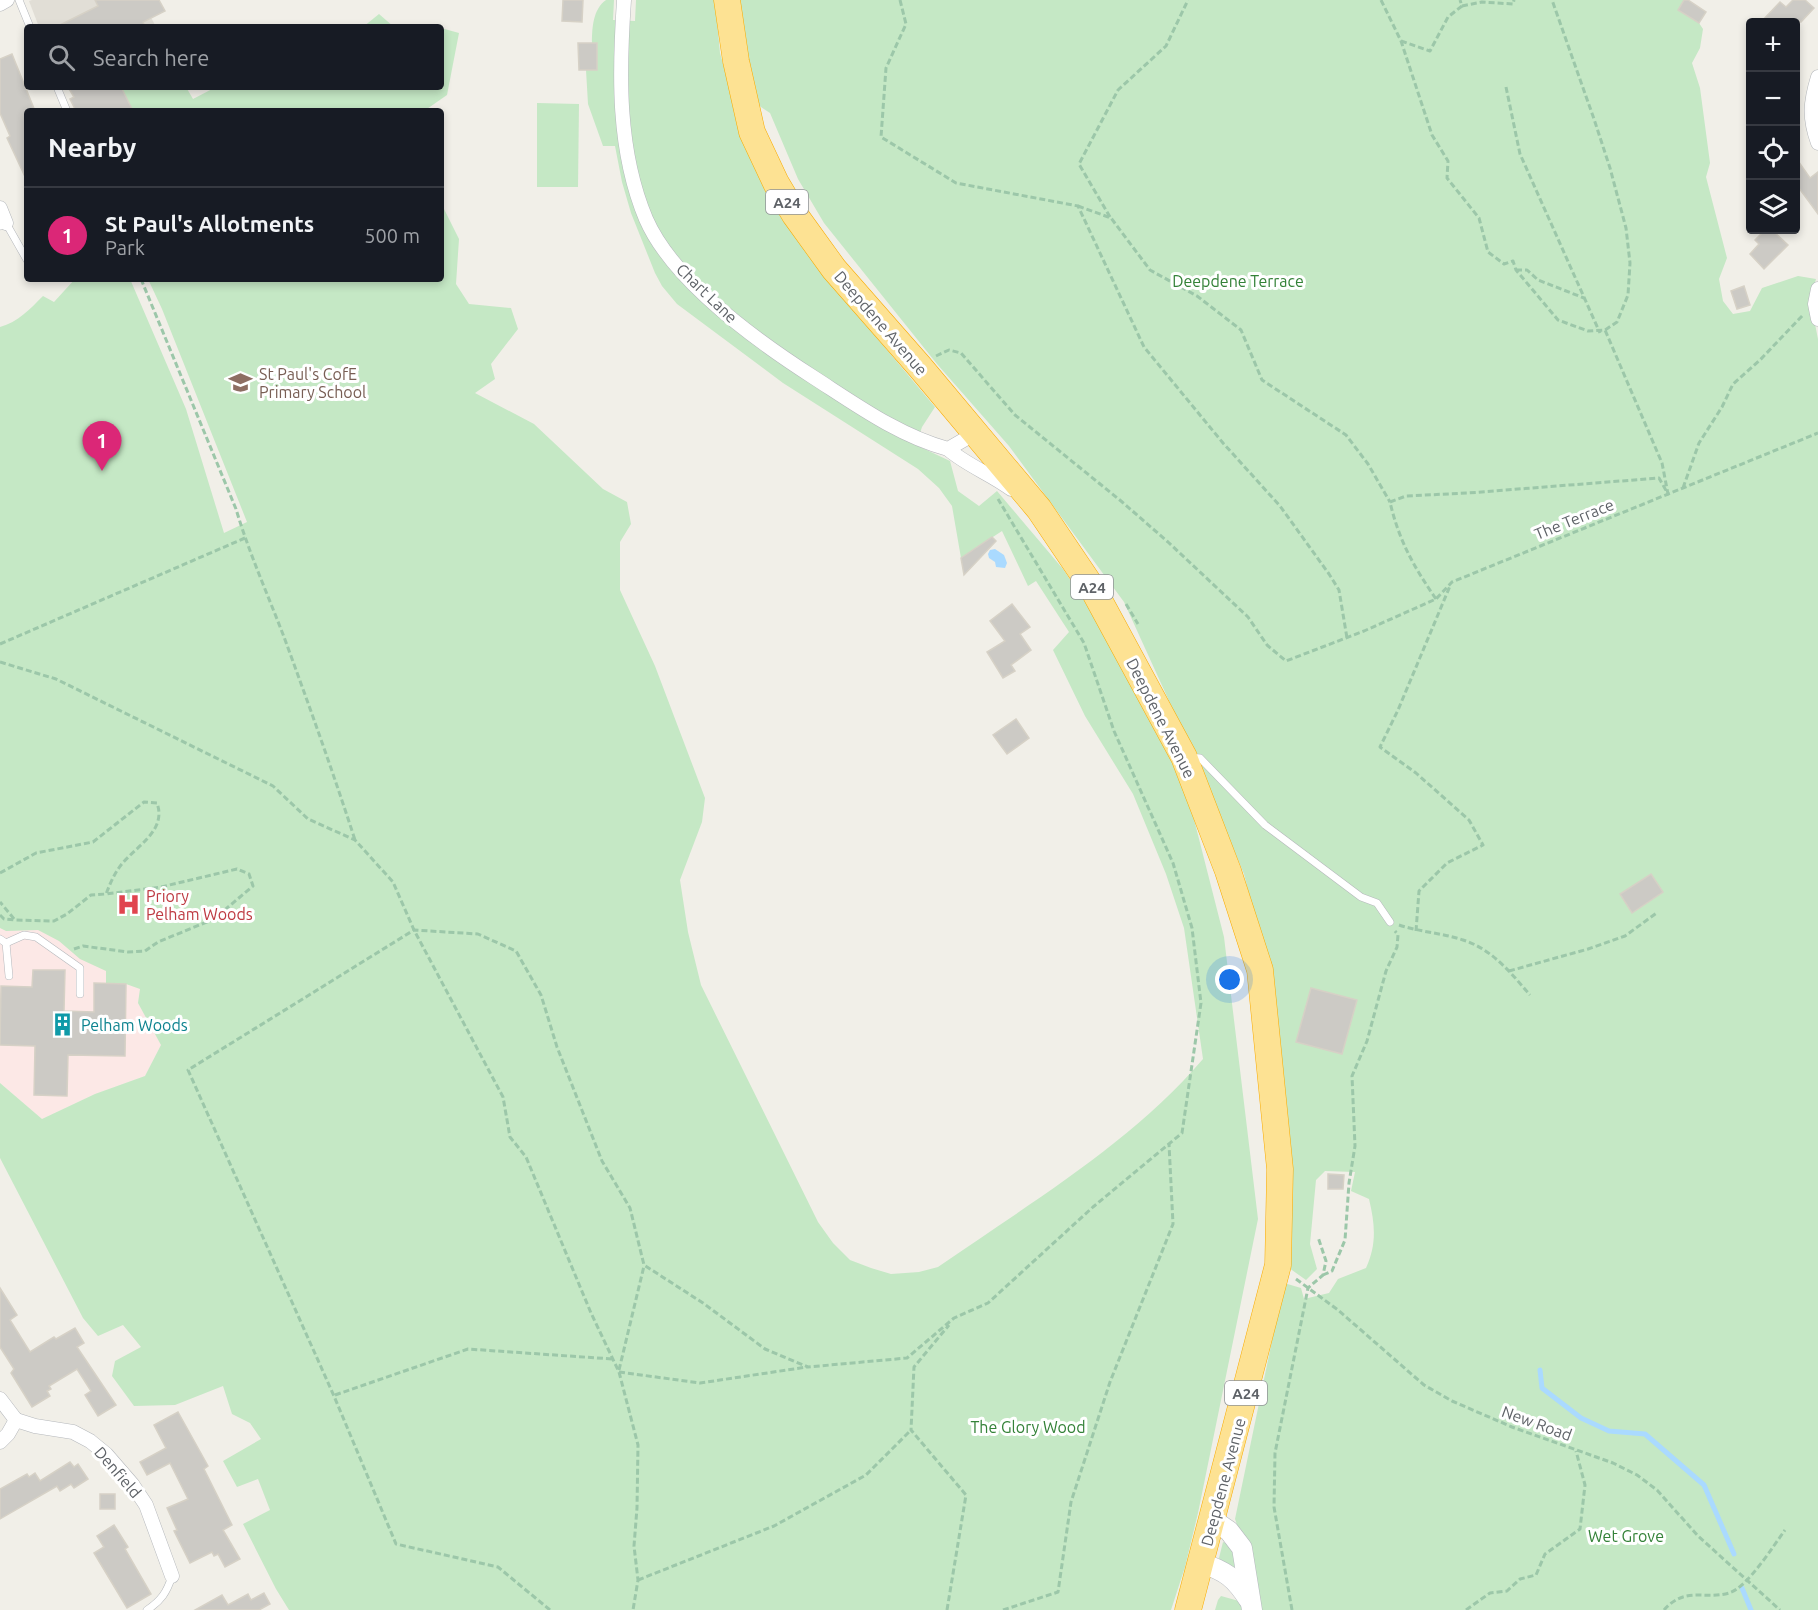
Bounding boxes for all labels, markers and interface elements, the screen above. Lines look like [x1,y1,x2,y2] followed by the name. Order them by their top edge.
[1746,18,1800,234] map controls
[1746,18,1800,72] button: +
[24,24,444,90] search box
[45,41,78,74] icon: search
[93,45,209,70] text: Search here
[1746,72,1800,126] button: −
[1746,126,1800,180] button: locate
[48,133,136,162] text: Nearby
[1746,180,1800,234] button: layers
[766,190,808,214] road number: A24
[105,211,314,236] text: St Paul's Allotments
[62,224,73,247] text: 1
[364,224,420,247] text: 500 m
[105,236,145,259] text: Park
[673,260,741,326] street label: Chart Lane
[831,267,931,379] street label: Deepdene Avenue
[1172,272,1304,290] park label: Deepdene Terrace
[259,365,366,401] place label: St Paul's CofE Primary School
[228,370,254,396] school or university icon: St Paul's CofE Primary School
[82,422,122,471] pin: 1
[1532,495,1616,543] street label: The Terrace
[1071,575,1113,599] road number: A24
[1123,655,1199,781] street label: Deepdene Avenue
[146,887,253,923] place label: Priory Pelham Woods
[115,892,141,918] hospital icon: Priory Pelham Woods
[1215,965,1244,994] your location
[50,1012,76,1038] building icon: Pelham Woods
[81,1016,188,1034] place label: Pelham Woods
[1225,1381,1267,1405] road number: A24
[1500,1402,1574,1444] street label: New Road
[1197,1416,1249,1548] street label: Deepdene Avenue
[970,1418,1086,1436] park label: The Glory Wood
[91,1443,145,1501] street label: Denfield
[1588,1527,1664,1545] park label: Wet Grove

